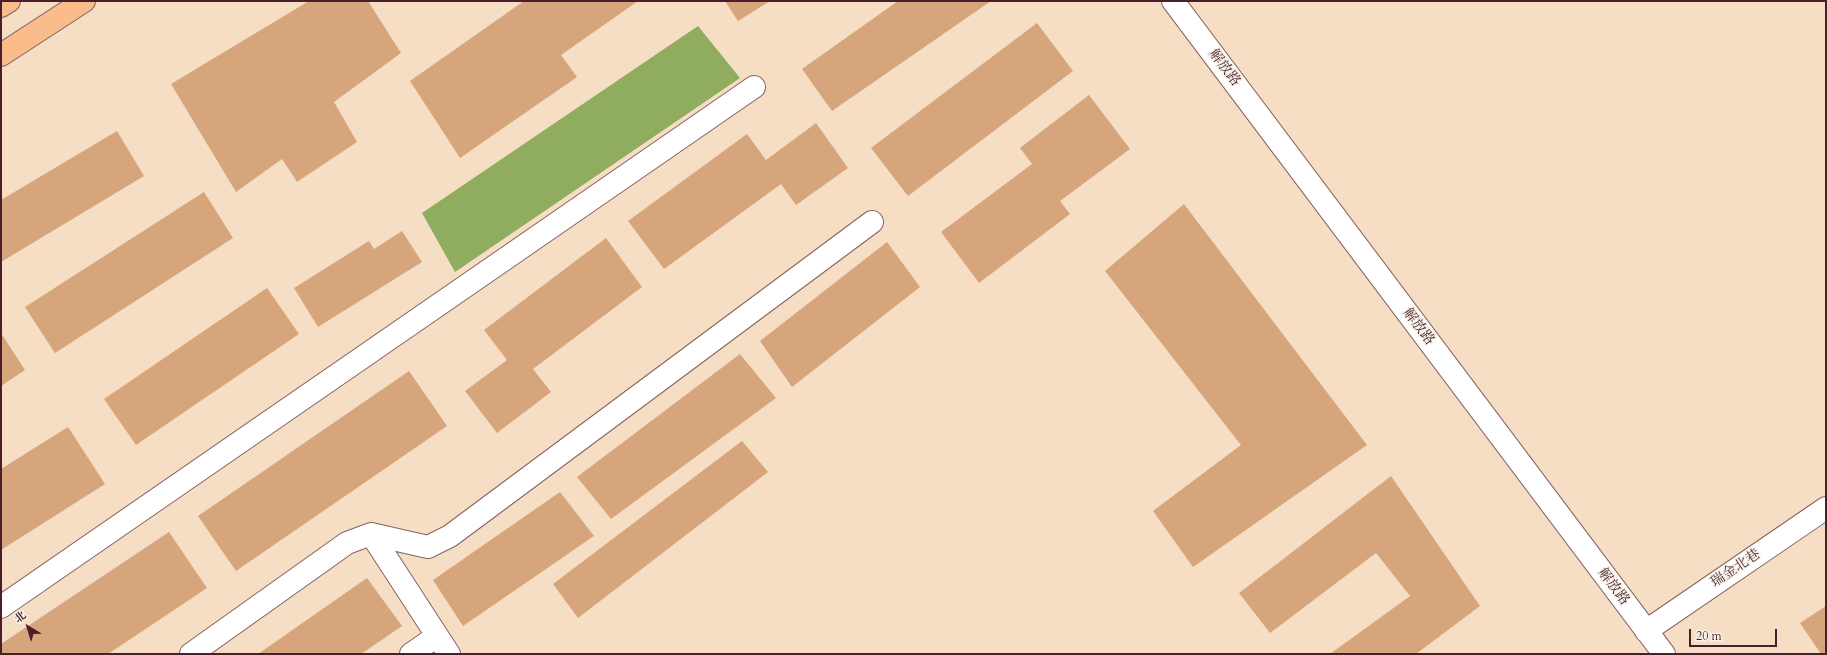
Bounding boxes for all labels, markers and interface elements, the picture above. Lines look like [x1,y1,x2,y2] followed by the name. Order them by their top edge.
[1205,46,1243,90] street label: 解放路
[1399,305,1437,349] street label: 解放路
[1708,546,1764,592] street label: 瑞金北巷
[1594,565,1632,609] street label: 解放路
[8,607,48,647] north arrow
[11,608,29,626] text: 北
[1691,621,1779,647] scale bar
[1696,628,1722,644] text: 20 m

